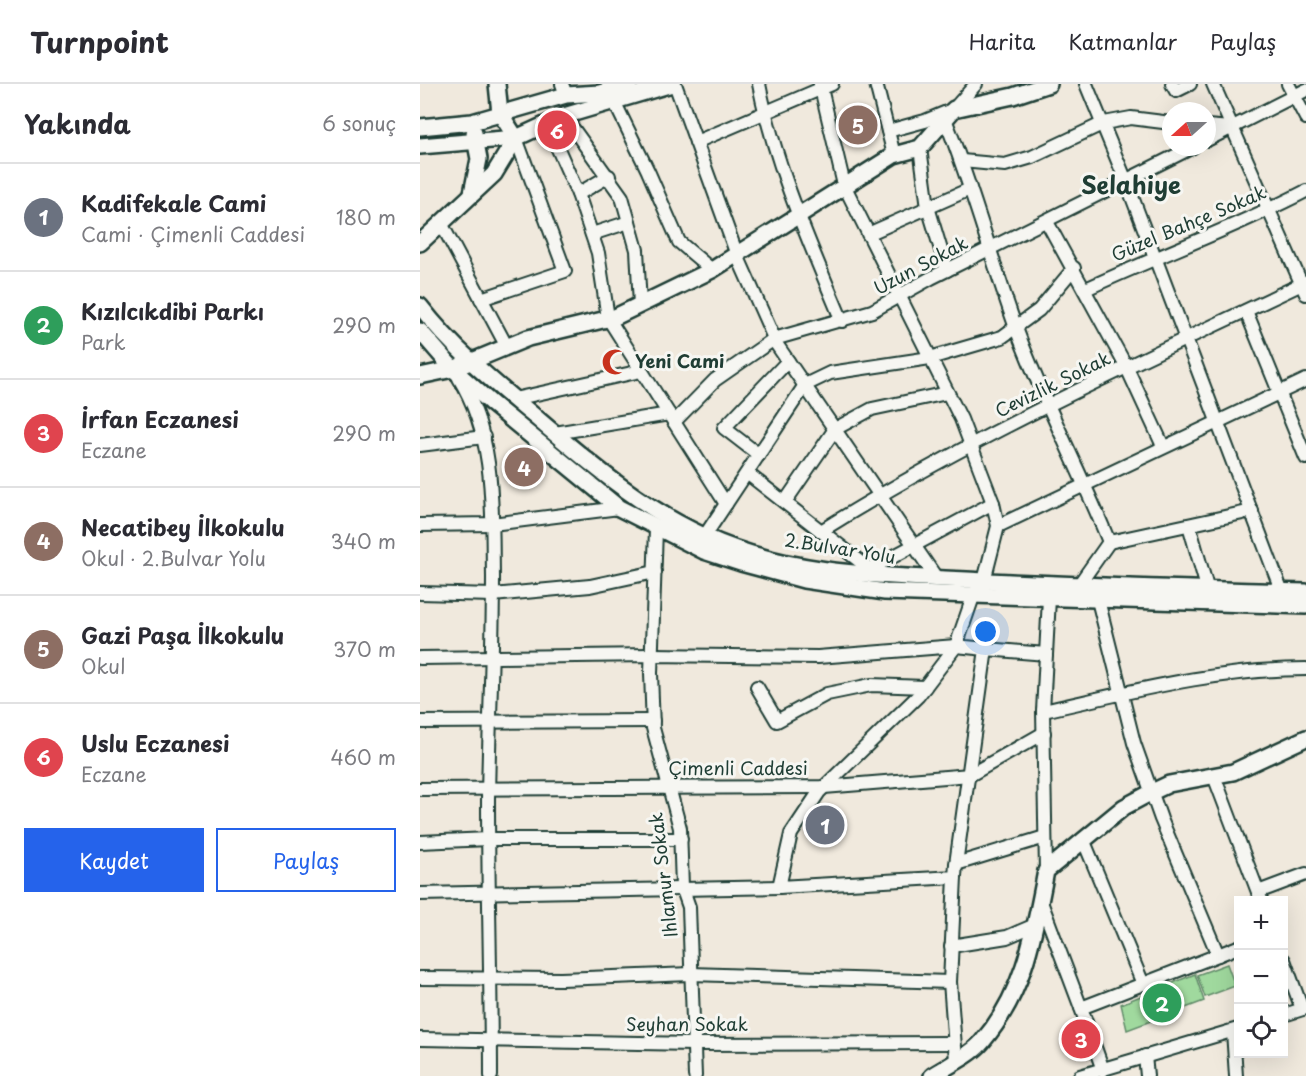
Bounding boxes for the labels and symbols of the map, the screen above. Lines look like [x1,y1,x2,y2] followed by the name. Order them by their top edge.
[838,102,878,147] pin: 5
[1162,102,1216,156] north arrow
[538,108,576,152] pin: 6
[1081,166,1181,202] district label: Selahiye
[1107,178,1270,267] street label: Güzel Bahçe Sokak
[868,229,972,301] street label: Uzun Sokak
[990,344,1115,423] street label: Cevizlik Sokak
[600,347,630,377] mosque icon: Yeni Cami
[635,347,725,374] place label: Yeni Cami
[504,444,544,490] pin: 4
[783,525,898,570] street label: 2.Bulvar Yolu
[971,617,1000,646] your location
[668,754,808,781] street label: Çimenli Caddesi
[806,802,844,848] pin: 1
[641,811,684,939] street label: Ihlamur Sokak
[1142,980,1182,1026] pin: 2
[626,1010,748,1037] street label: Seyhan Sokak
[1062,1016,1100,1062] pin: 3

